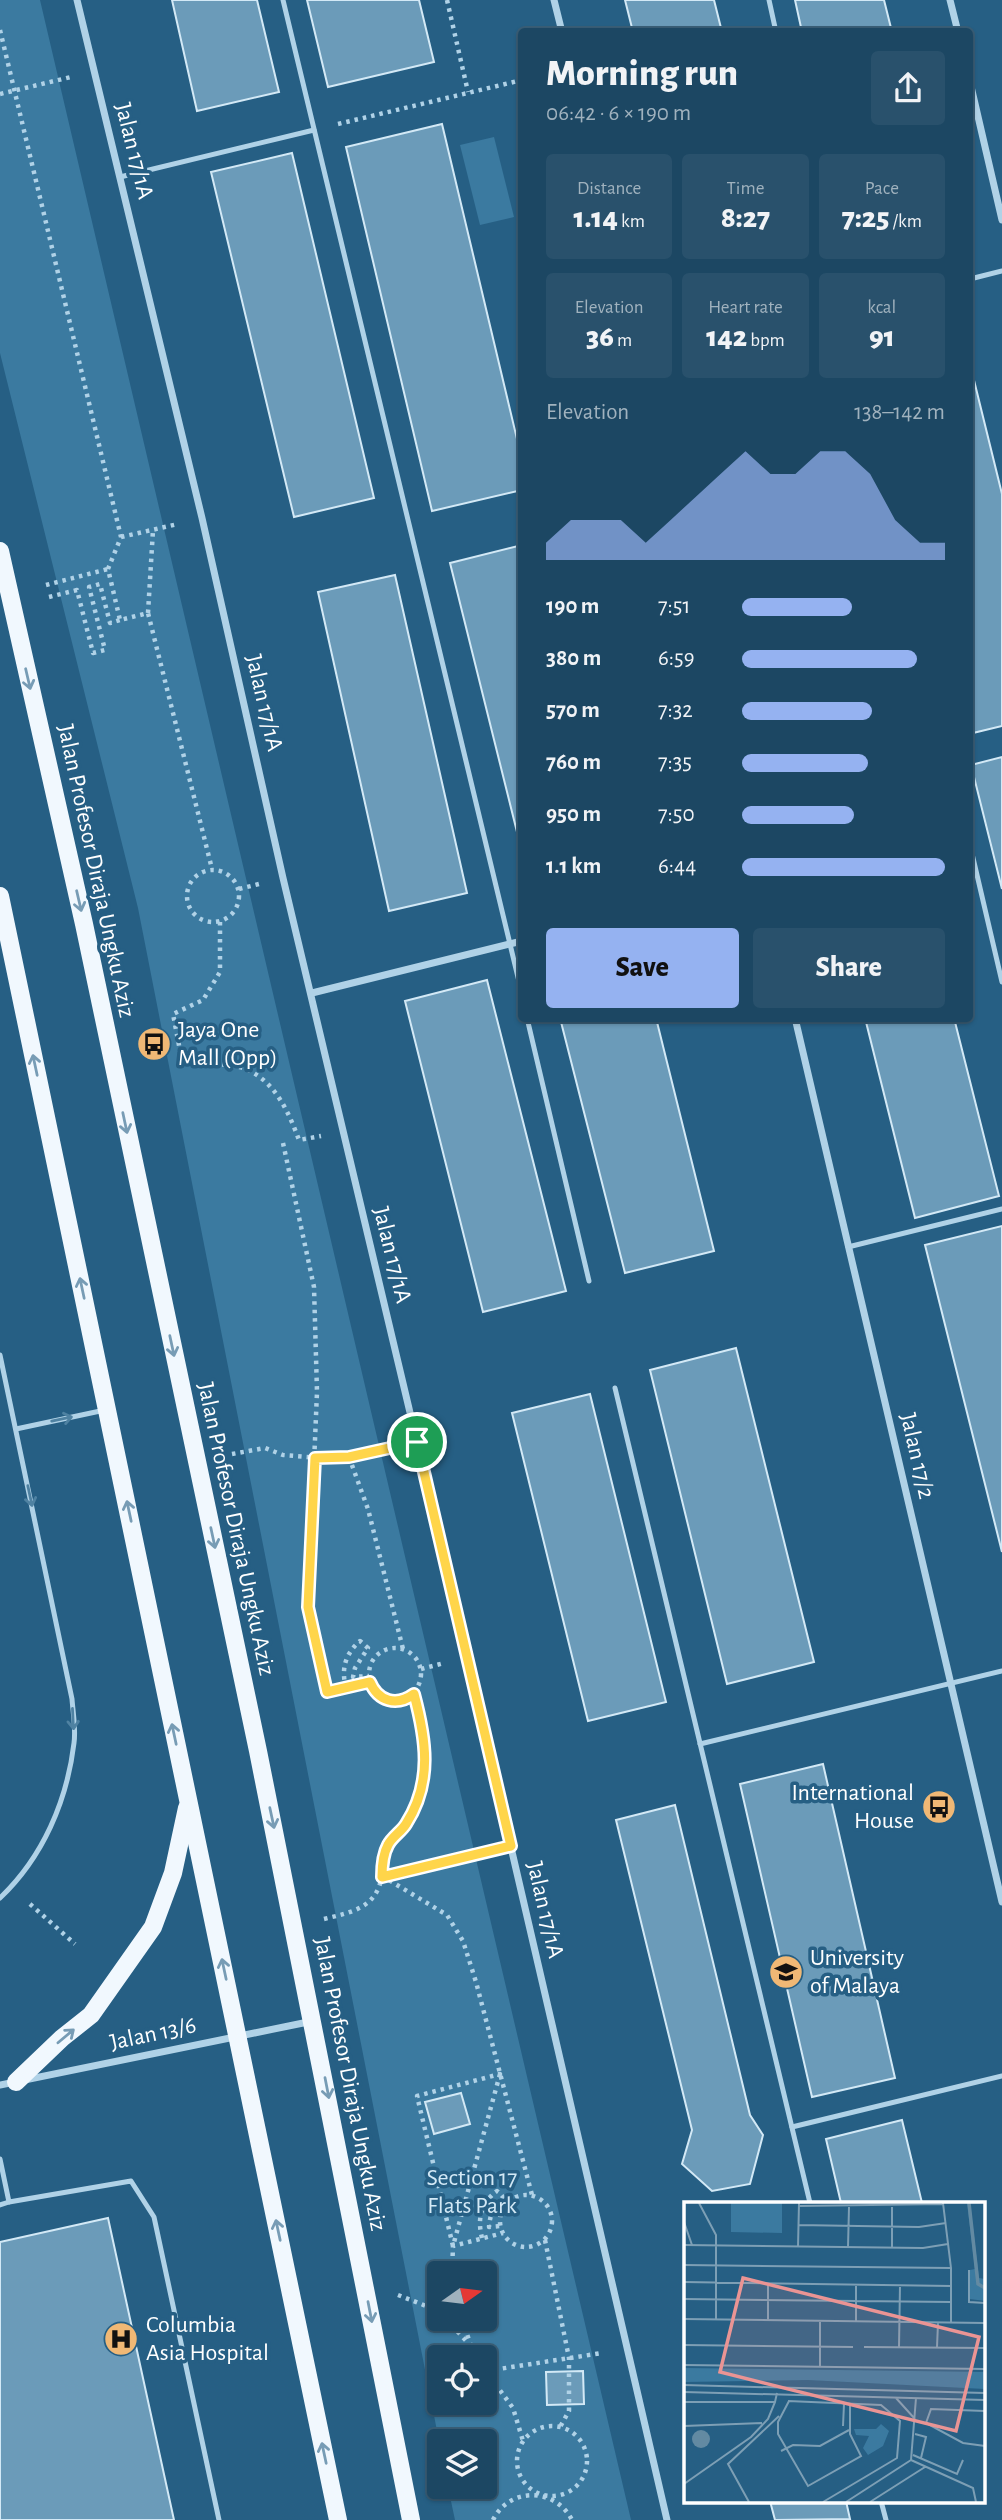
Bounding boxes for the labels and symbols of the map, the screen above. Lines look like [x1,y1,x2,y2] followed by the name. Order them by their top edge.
[110,100,158,202] street label: Jalan 17/1A
[241,652,287,754] street label: Jalan 17/1A
[22,667,36,690] one-way arrow
[53,722,139,1020] street label: Jalan Profesor Diraja Ungku Aziz
[73,889,86,911] one-way arrow
[178,1018,278,1070] place label: Jaya One Mall (Opp)
[135,1025,173,1063] bus stop icon: Jaya One Mall (Opp)
[28,1054,42,1077] one-way arrow
[119,1111,133,1134] one-way arrow
[368,1204,416,1306] street label: Jalan 17/1A
[75,1277,89,1300] one-way arrow
[165,1334,179,1357] one-way arrow
[193,1380,279,1678] street label: Jalan Profesor Diraja Ungku Aziz
[895,1411,939,1501] street label: Jalan 17/2
[50,1412,73,1426] one-way arrow
[387,1412,447,1472] pin
[23,1484,37,1507] one-way arrow
[121,1500,135,1523] one-way arrow
[206,1526,220,1549] one-way arrow
[67,1707,80,1730] one-way arrow
[167,1723,181,1746] one-way arrow
[791,1781,914,1833] place label: International House
[920,1788,958,1826] bus stop icon: International House
[265,1806,279,1829] one-way arrow
[522,1859,568,1961] street label: Jalan 17/1A
[310,1935,390,2233] street label: Jalan Profesor Diraja Ungku Aziz
[810,1946,904,1998] place label: University of Malaya
[767,1953,805,1991] school or university icon: University of Malaya
[216,1958,230,1981] one-way arrow
[108,2013,198,2055] street label: Jalan 13/6
[57,2028,75,2044] one-way arrow
[320,2076,334,2099] one-way arrow
[427,2166,517,2218] park label: Section 17 Flats Park
[684,2202,984,2502] inset map
[270,2219,284,2242] one-way arrow
[427,2261,497,2331] north arrow
[364,2300,378,2323] one-way arrow
[146,2313,269,2365] place label: Columbia Asia Hospital
[102,2320,140,2358] hospital icon: Columbia Asia Hospital
[317,2442,331,2465] one-way arrow

